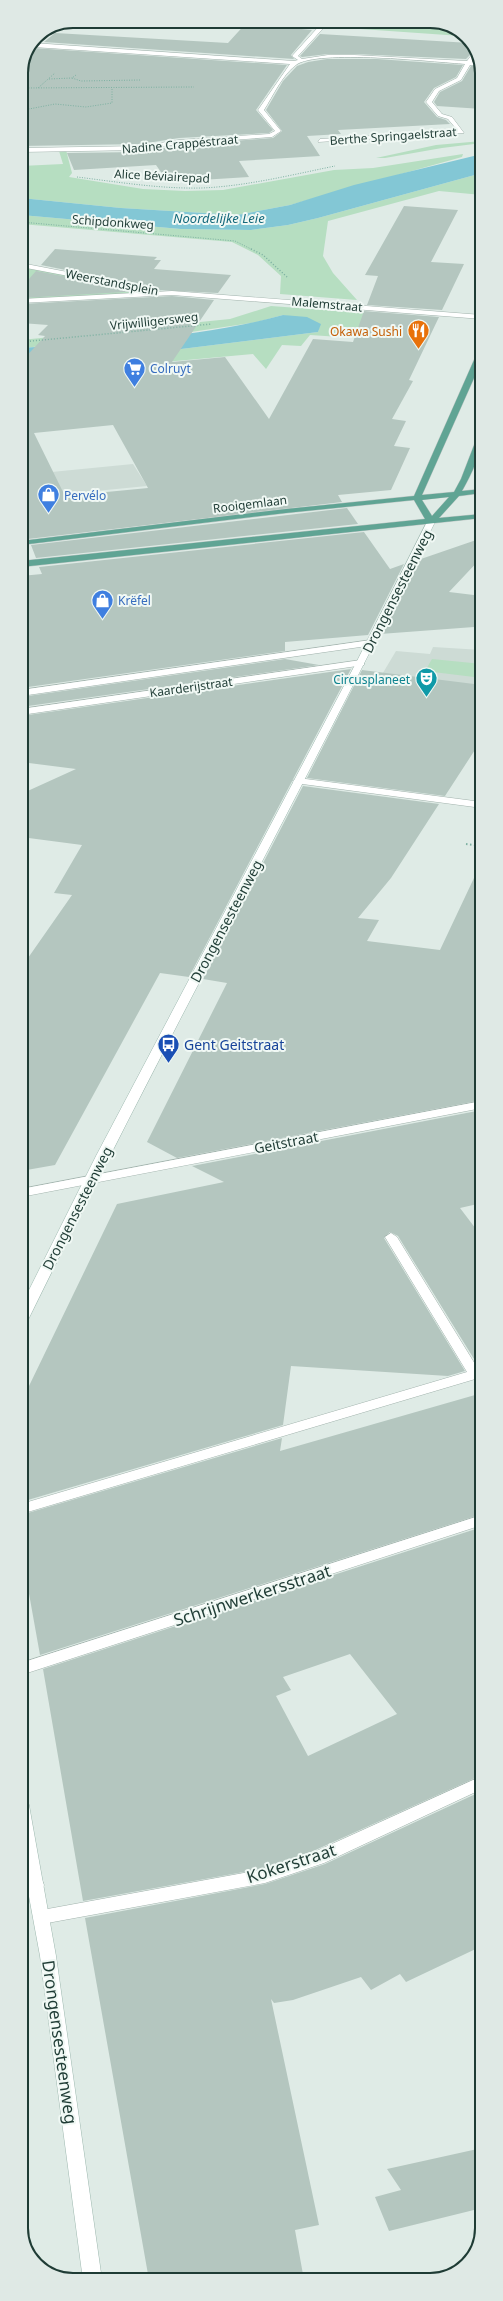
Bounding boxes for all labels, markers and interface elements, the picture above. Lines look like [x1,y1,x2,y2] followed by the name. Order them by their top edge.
[329,123,458,149] street label: Berthe Springaelstraat
[121,130,240,158] street label: Nadine Crappéstraat
[114,165,210,187] street label: Alice Béviairepad
[173,209,265,227] water label: Noordelijke Leie
[71,211,155,233] street label: Schipdonkweg
[64,265,160,299] street label: Weerstandsplein
[291,292,364,316] street label: Malemstraat
[109,308,199,334] street label: Vrijwilligersweg
[405,318,431,351] restaurant icon: Okawa Sushi
[330,323,402,340] place label: Okawa Sushi
[121,355,147,388] supermarket icon: Colruyt
[150,360,191,377] place label: Colruyt
[35,482,61,515] shop icon: Pervélo
[64,487,106,504] place label: Pervélo
[212,491,288,517] street label: Rooigemlaan
[358,526,436,656] street label: Drongensesteenweg
[89,587,115,620] shop icon: Krëfel
[118,592,151,609] place label: Krëfel
[413,666,439,699] theatre icon: Circusplaneet
[333,671,411,688] place label: Circusplaneet
[148,673,234,701] street label: Kaarderijstraat
[186,856,266,986] street label: Drongensesteenweg
[155,1031,181,1064] bus stop icon: Gent Geitstraat
[184,1035,284,1054] place label: Gent Geitstraat
[252,1126,320,1158] street label: Geitstraat
[38,1143,116,1273] street label: Drongensesteenweg
[170,1559,334,1631] street label: Schrijnwerkersstraat
[243,1838,339,1888] street label: Kokerstraat
[37,1958,83,2126] street label: Drongensesteenweg

